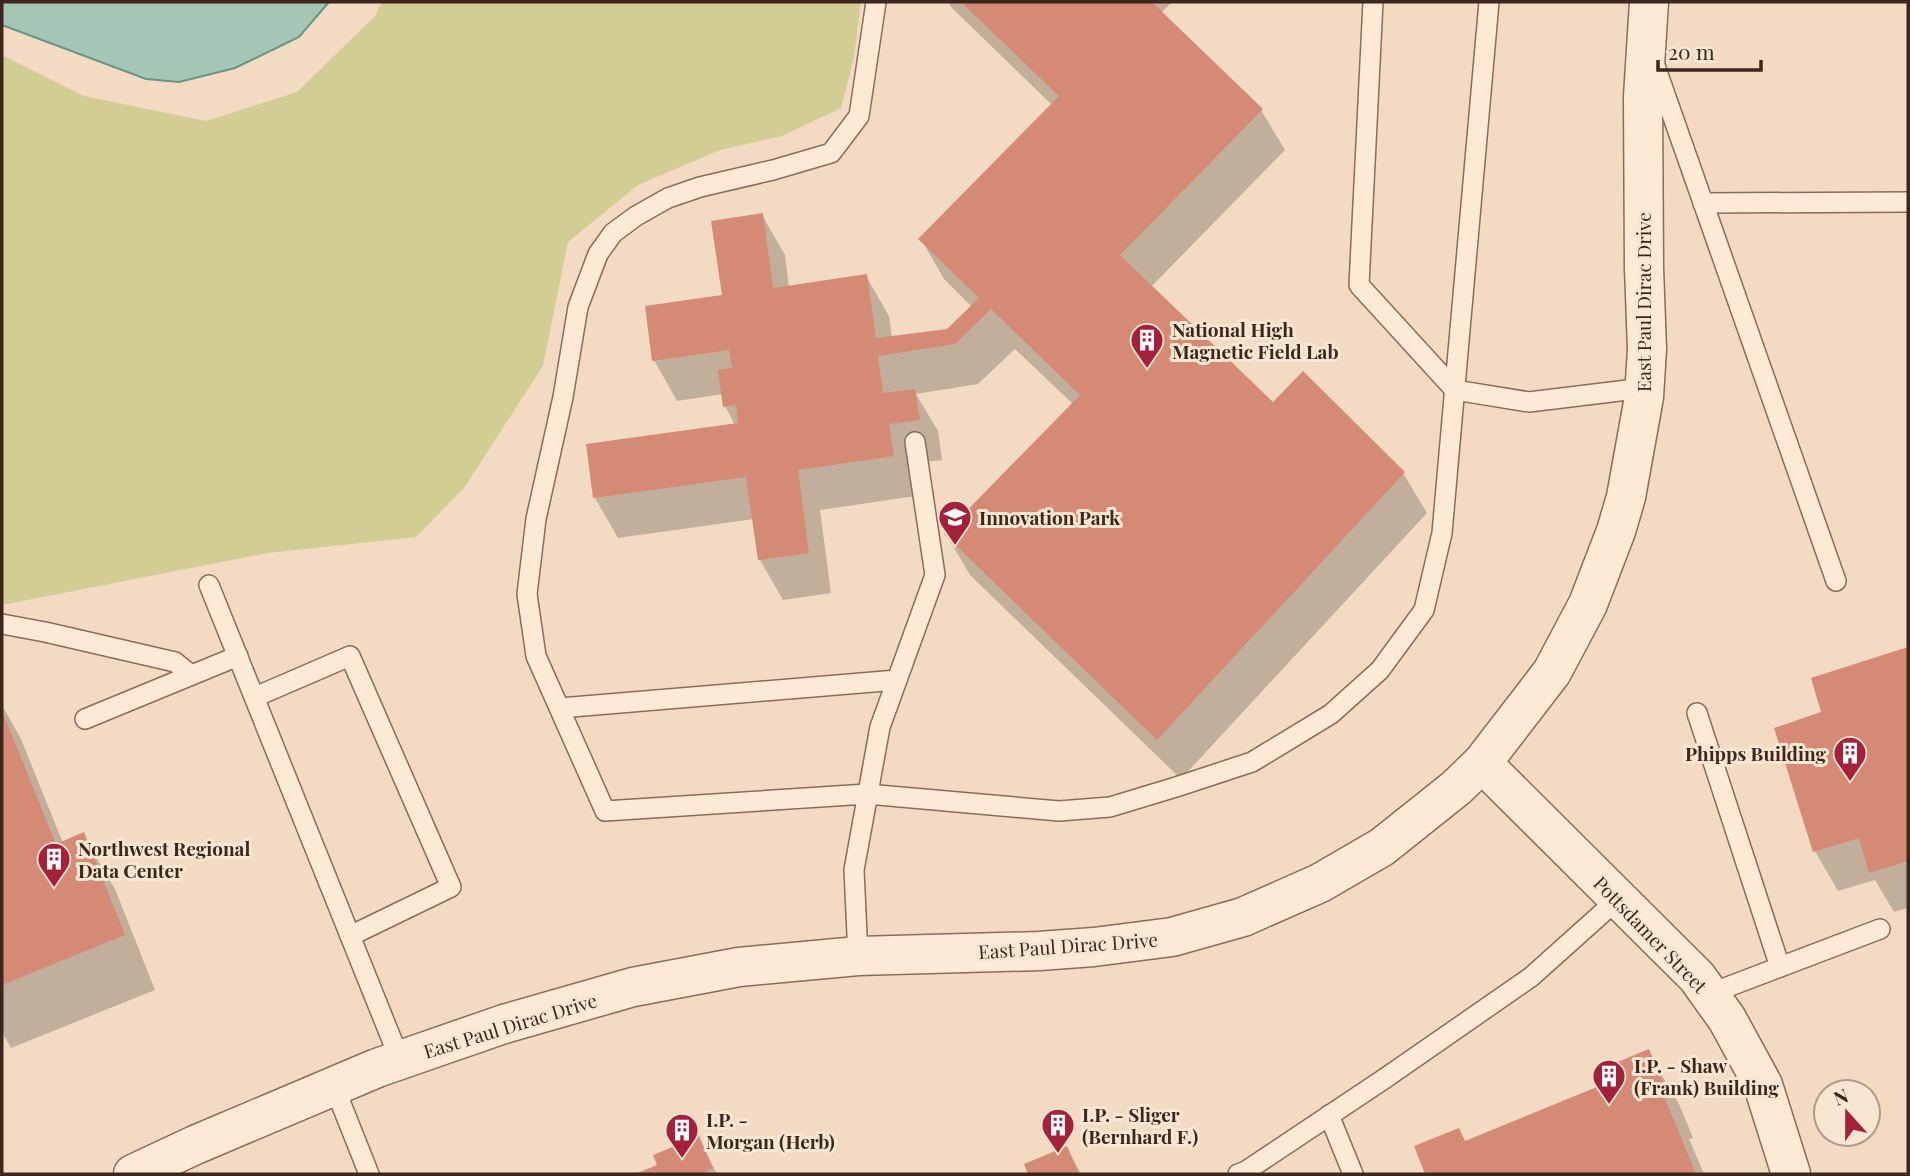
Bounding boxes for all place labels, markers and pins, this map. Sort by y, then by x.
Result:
place label: National High Magnetic Field Lab [1172,316,1339,364]
building icon: National High Magnetic Field Lab [1128,321,1166,370]
school or university icon: Innovation Park [936,498,974,547]
place label: Innovation Park [979,504,1121,530]
building icon: Phipps Building [1831,734,1869,783]
place label: Phipps Building [1685,740,1826,766]
place label: Northwest Regional Data Center [78,835,250,883]
building icon: Northwest Regional Data Center [35,840,73,889]
place label: I.P. - Shaw (Frank) Building [1634,1052,1779,1100]
building icon: I.P. - Shaw (Frank) Building [1590,1057,1628,1106]
place label: I.P. - Sliger (Bernhard F.) [1082,1101,1198,1149]
place label: I.P. - Morgan (Herb) [706,1106,835,1154]
building icon: I.P. - Sliger (Bernhard F.) [1039,1106,1077,1155]
building icon: I.P. - Morgan (Herb) [663,1111,701,1160]

